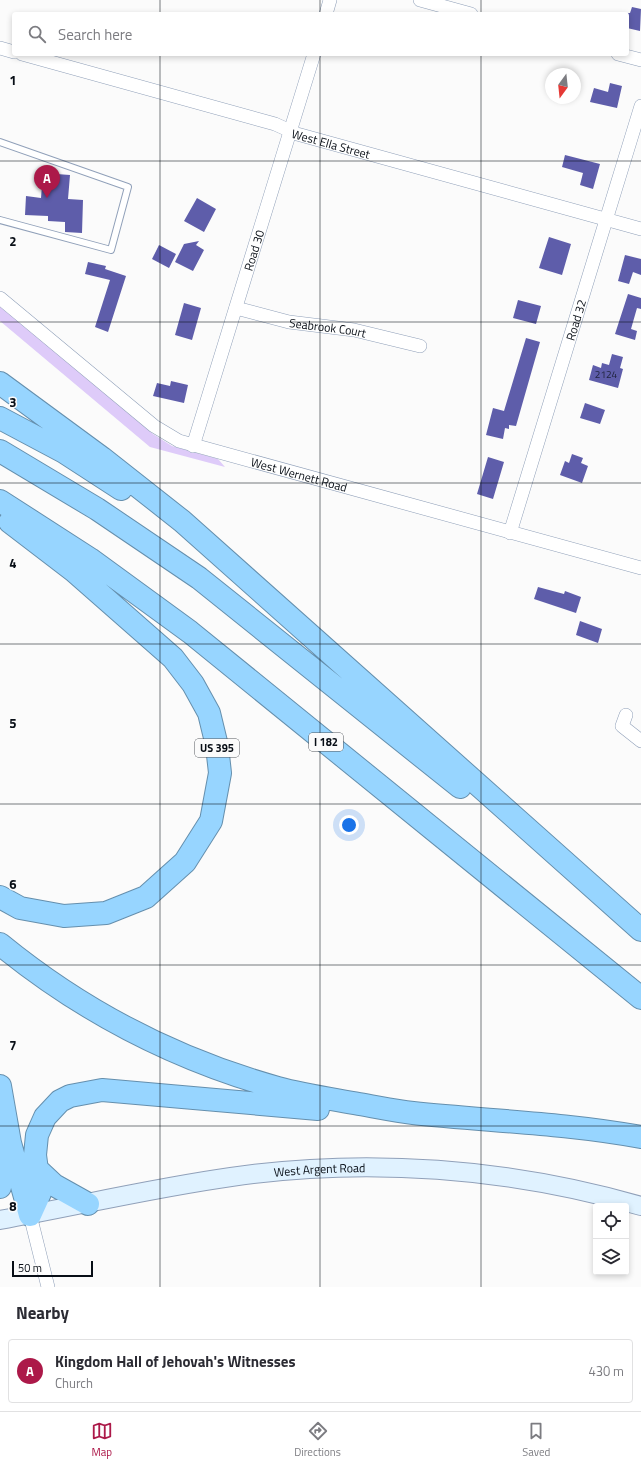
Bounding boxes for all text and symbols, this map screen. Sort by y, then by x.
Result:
search box [12,12,629,56]
icon: search [26,23,48,45]
text: Search here [58,23,132,46]
north arrow [545,68,581,104]
text: 1 [9,70,17,90]
street label: West Ella Street [290,123,373,164]
pin: A [34,165,60,198]
street label: Road 30 [238,227,269,273]
text: 2 [9,231,17,251]
street label: Road 32 [560,297,591,343]
street label: Seabrook Court [288,313,369,342]
house number: 2124 [595,367,618,382]
text: 3 [9,392,17,412]
street label: West Wernett Road [249,452,349,496]
text: 4 [9,553,17,573]
text: 5 [9,713,17,733]
road number: I 182 [309,733,343,751]
road number: US 395 [195,739,239,757]
your location [339,815,359,835]
text: 6 [9,874,17,894]
text: 7 [9,1035,17,1055]
street label: West Argent Road [273,1158,365,1181]
text: 8 [9,1196,17,1216]
map controls [593,1203,629,1275]
button: locate [593,1203,629,1239]
button: layers [593,1239,629,1275]
scale bar [12,1259,93,1278]
text: 50 m [18,1260,42,1276]
text: Nearby [16,1300,69,1326]
text: Kingdom Hall of Jehovah's Witnesses [55,1350,296,1373]
text: A [26,1361,34,1381]
text: 430 m [588,1361,624,1381]
text: Church [55,1373,93,1393]
tab: Map [91,1420,113,1460]
tab: Directions [294,1420,341,1460]
tab: Saved [522,1420,550,1460]

